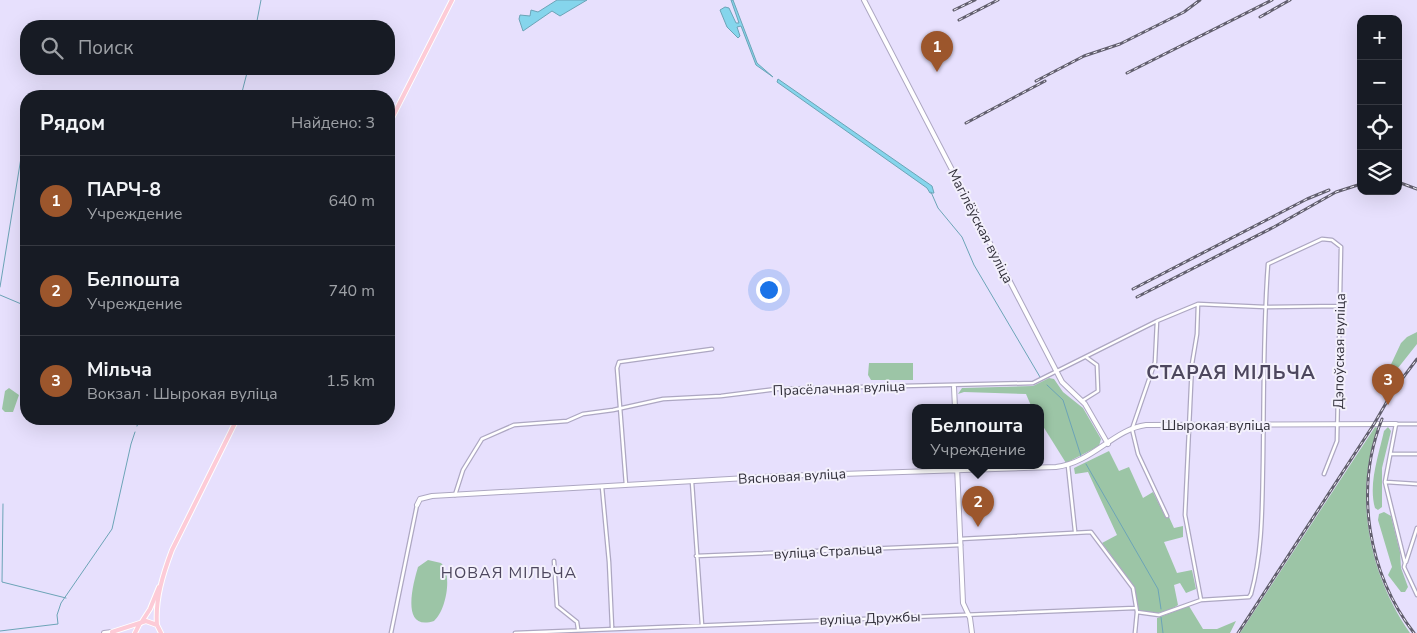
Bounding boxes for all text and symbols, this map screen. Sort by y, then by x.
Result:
map controls [1357,15,1402,195]
button: + [1357,15,1402,60]
search box [20,20,395,75]
pin: 1 [921,31,953,72]
icon: search [38,34,66,62]
text: Поиск [78,35,133,61]
button: − [1357,60,1402,105]
button: locate [1357,105,1402,150]
text: Рядом [40,109,105,137]
text: Найдено: 3 [291,112,375,134]
button: layers [1357,150,1402,195]
street label: Магілёўская вуліца [943,166,1018,287]
text: ПАРЧ-8 [87,177,161,203]
text: 1 [51,190,61,212]
text: 640 m [328,190,375,212]
text: Учреждение [87,203,182,225]
text: Белпошта [87,267,180,293]
your location [756,277,782,303]
text: 2 [51,280,61,302]
text: 740 m [328,280,375,302]
text: Учреждение [87,293,182,315]
street label: Дэпоўская вуліца [1329,293,1350,409]
text: Мільча [87,357,152,383]
district label: СТАРАЯ МІЛЬЧА [1146,360,1316,386]
pin: 3 [1372,364,1404,405]
text: 3 [51,370,61,392]
text: 1.5 km [326,370,375,392]
street label: Прасёлачная вуліца [772,377,906,400]
text: Вокзал · Шырокая вуліца [87,383,278,405]
popup [912,404,1044,469]
text: Белпошта [930,413,1023,439]
street label: Шырокая вуліца [1161,416,1271,435]
text: Учреждение [930,439,1026,461]
street label: Вясновая вуліца [738,464,846,489]
pin: 2 [962,486,994,527]
street label: вуліца Стральца [773,539,883,564]
district label: НОВАЯ МІЛЬЧА [441,562,577,584]
street label: вуліца Дружбы [819,607,921,630]

